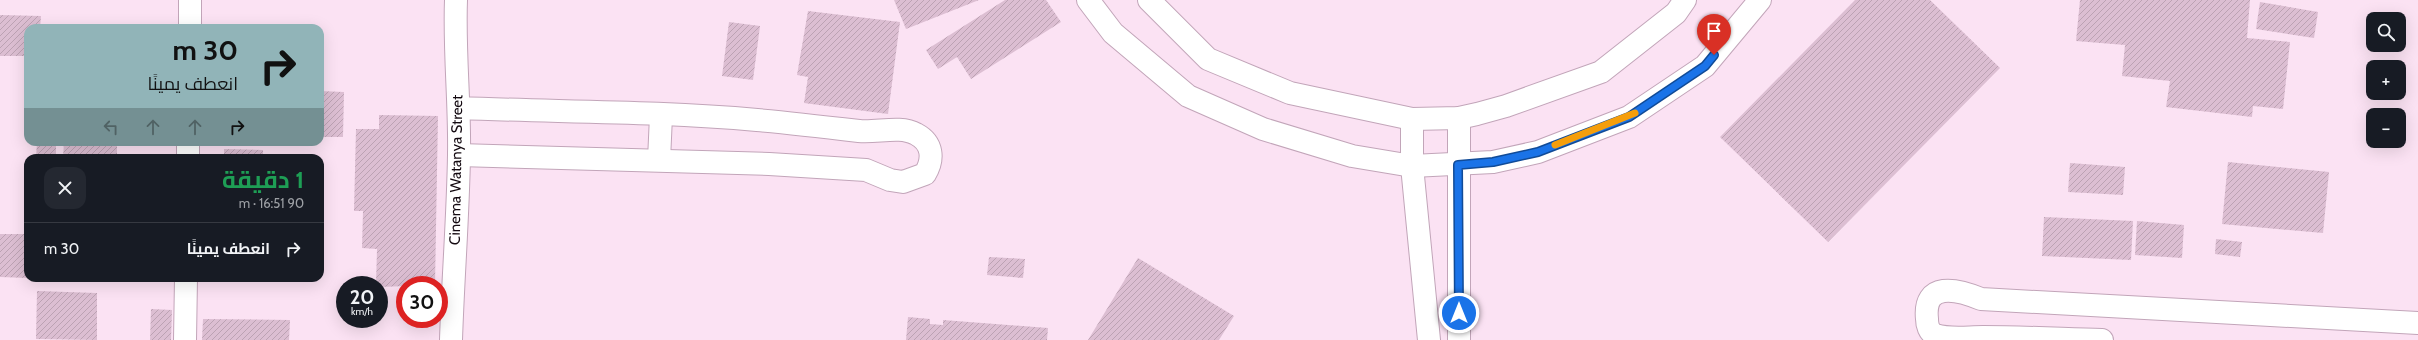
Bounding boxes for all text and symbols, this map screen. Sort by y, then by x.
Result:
map controls [2366,12,2406,148]
button: search [2366,12,2406,52]
pin [1697,14,1731,55]
icon: arrive [1703,20,1725,42]
text: 30 m [172,33,238,67]
icon: right [252,40,304,92]
button: + [2366,60,2406,100]
text: انعطف يمينًا [148,73,238,95]
street label: Cinema Watanya Street [446,95,466,245]
button: − [2366,108,2406,148]
icon: left [100,116,122,138]
icon: ahead [142,116,164,138]
icon: ahead [184,116,206,138]
icon: right [226,116,248,138]
text: 1 دقيقة [222,165,304,194]
button: close [44,167,86,209]
text: 90 m · 16:51 [239,195,304,211]
icon: right [282,238,304,260]
text: 30 m [44,240,79,258]
text: انعطف يمينًا [187,240,270,258]
speed limit sign: 30 [396,276,448,328]
text: 20 [350,285,374,309]
position arrow [1438,292,1480,334]
text: km/h [351,305,373,318]

